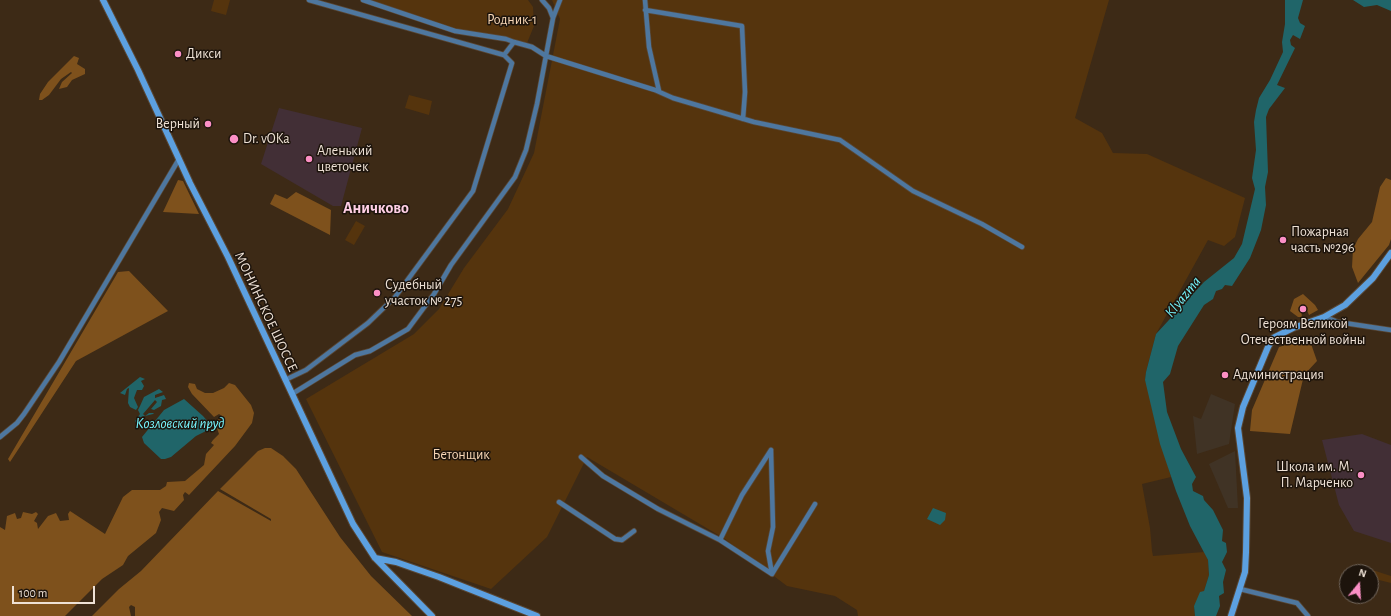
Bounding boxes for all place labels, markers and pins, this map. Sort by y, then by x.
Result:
place label: Дикси [186,46,221,62]
marker: Дикси [173,49,183,59]
place label: Верный [156,116,200,132]
marker: Верный [203,119,213,129]
place label: Dr. vOKa [243,131,290,147]
marker: Dr. vOKa [228,133,240,145]
place label: Аленький цветочек [317,143,372,176]
marker: Аленький цветочек [304,154,314,164]
place label: Пожарная часть №296 [1291,224,1355,256]
marker: Пожарная часть №296 [1278,235,1288,245]
place label: Судебный участок № 275 [385,277,462,310]
marker: Судебный участок № 275 [372,288,382,298]
marker: Героям Великой Отечественной войны [1298,304,1308,314]
place label: Героям Великой Отечественной войны [1241,316,1365,348]
place label: Администрация [1233,367,1324,383]
marker: Администрация [1220,370,1230,380]
place label: Школа им. М. П. Марченко [1276,459,1353,492]
marker: Школа им. М. П. Марченко [1356,470,1366,480]

